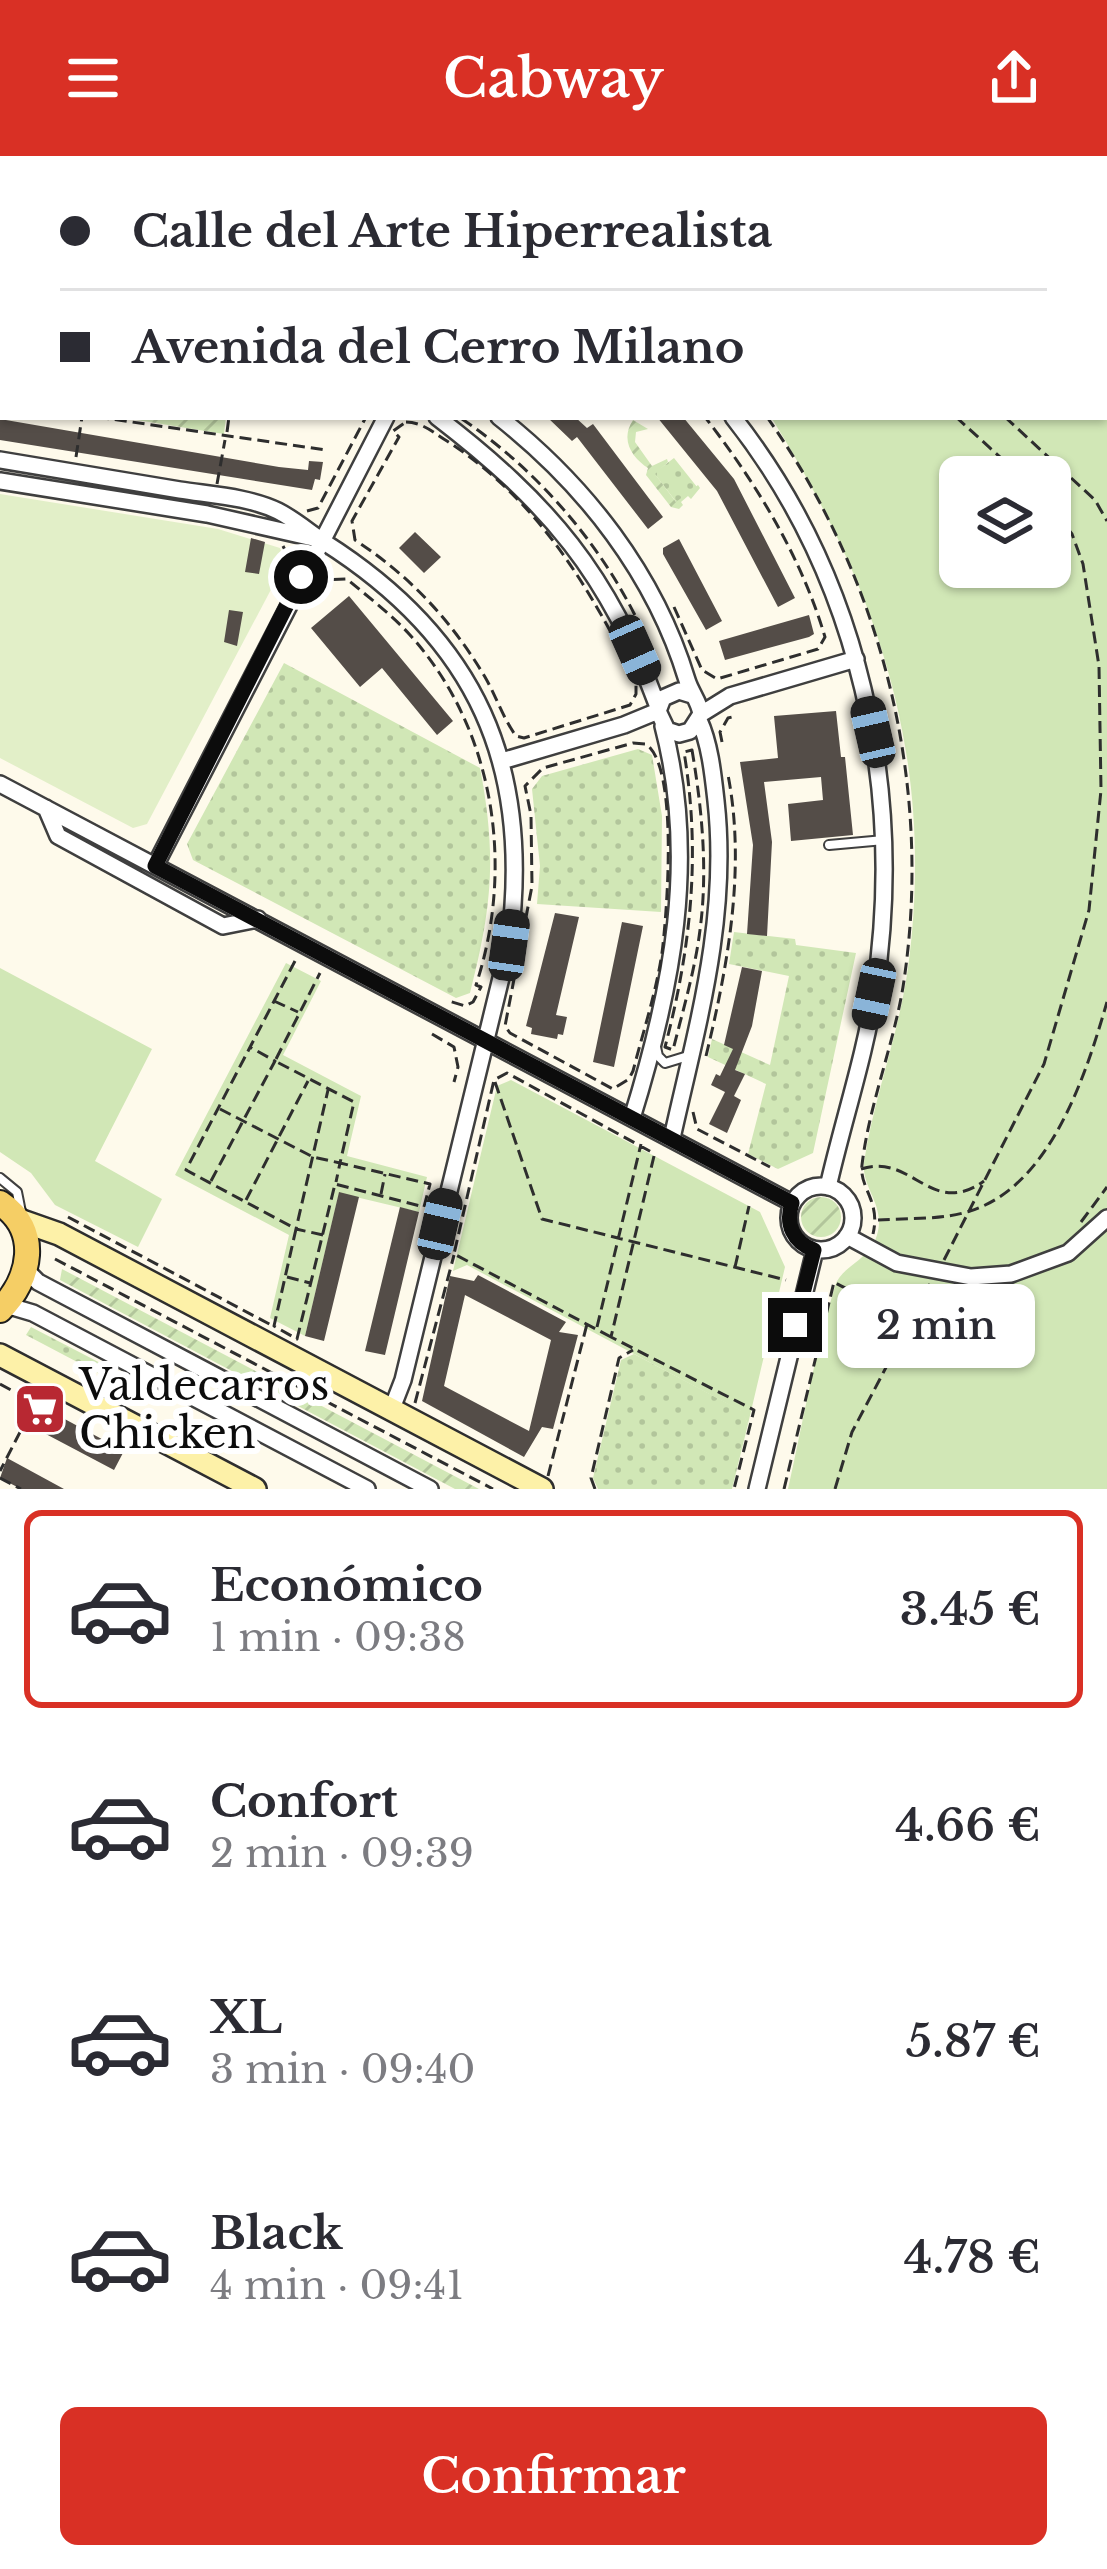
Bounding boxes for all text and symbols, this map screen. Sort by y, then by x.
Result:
icon: menu [60,45,126,111]
text: Cabway [443,45,664,112]
icon: share [981,45,1047,111]
text: Calle del Arte Hiperrealista [132,203,773,259]
text: Avenida del Cerro Milano [132,319,744,375]
map controls [939,456,1071,588]
button: layers [939,456,1071,588]
route start [274,550,328,604]
car [604,610,666,690]
car [847,693,899,771]
car [486,907,532,983]
car [849,955,899,1033]
car [414,1185,466,1263]
callout: 2 min [837,1283,1035,1367]
route end [768,1298,822,1352]
text: 2 min [876,1301,996,1350]
place label: Valdecarros Chicken [78,1359,329,1459]
supermarket icon: Valdecarros Chicken [12,1381,68,1437]
icon: car [66,1555,174,1663]
text: Económico [210,1557,483,1613]
text: 3.45 € [900,1581,1041,1637]
text: 1 min · 09:38 [210,1613,466,1662]
icon: car [66,1771,174,1879]
text: Confort [210,1773,398,1829]
text: 4.66 € [895,1797,1041,1853]
text: 2 min · 09:39 [210,1829,474,1878]
icon: car [66,1987,174,2095]
text: XL [210,1989,282,2045]
text: 5.87 € [906,2013,1041,2069]
text: 3 min · 09:40 [210,2045,475,2094]
icon: car [66,2203,174,2311]
text: Black [210,2205,343,2261]
text: 4.78 € [904,2229,1041,2285]
text: 4 min · 09:41 [210,2261,464,2310]
button: Confirmar [60,2407,1047,2545]

